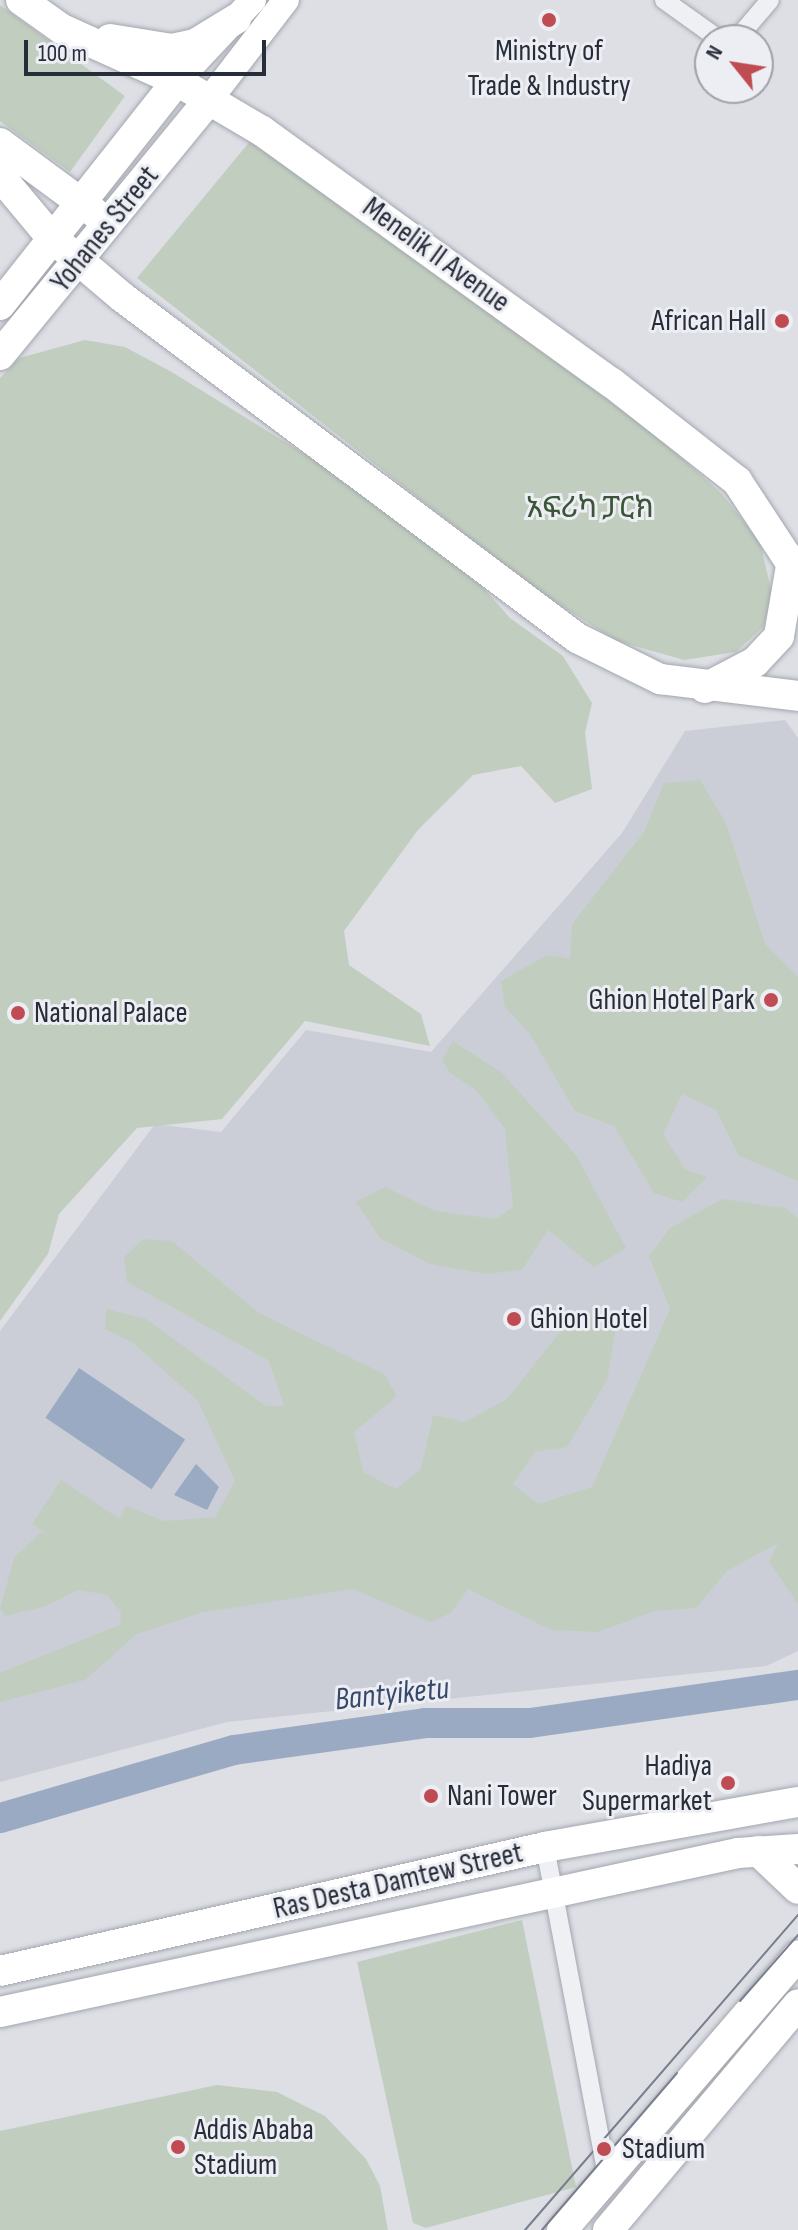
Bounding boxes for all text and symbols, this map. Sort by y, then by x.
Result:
marker: Ministry of Trade & Industry [540,11,558,29]
scale bar [28,24,270,74]
north arrow [694,24,774,104]
place label: Ministry of Trade & Industry [467,33,631,104]
text: 100 m [38,39,87,68]
text: N [700,41,729,65]
street label: Yohanes Street [43,159,167,299]
street label: Menelik II Avenue [355,190,517,320]
place label: African Hall [651,303,766,339]
marker: African Hall [773,312,791,330]
park label: አፍሪካ ፓርክ [526,490,654,526]
place label: Ghion Hotel Park [589,982,755,1018]
marker: Ghion Hotel Park [762,991,780,1009]
place label: National Palace [34,995,188,1031]
marker: National Palace [9,1004,27,1022]
place label: Ghion Hotel [530,1301,648,1337]
marker: Ghion Hotel [505,1310,523,1328]
water label: Bantyiketu [333,1670,451,1720]
place label: Hadiya Supermarket [582,1748,712,1818]
marker: Hadiya Supermarket [719,1774,737,1792]
place label: Nani Tower [447,1778,557,1814]
marker: Nani Tower [422,1787,440,1805]
street label: Ras Desta Damtew Street [270,1835,526,1927]
place label: Addis Ababa Stadium [194,2112,314,2182]
place label: Stadium [622,2131,705,2167]
marker: Addis Ababa Stadium [169,2138,187,2156]
marker: Stadium [593,2138,615,2160]

